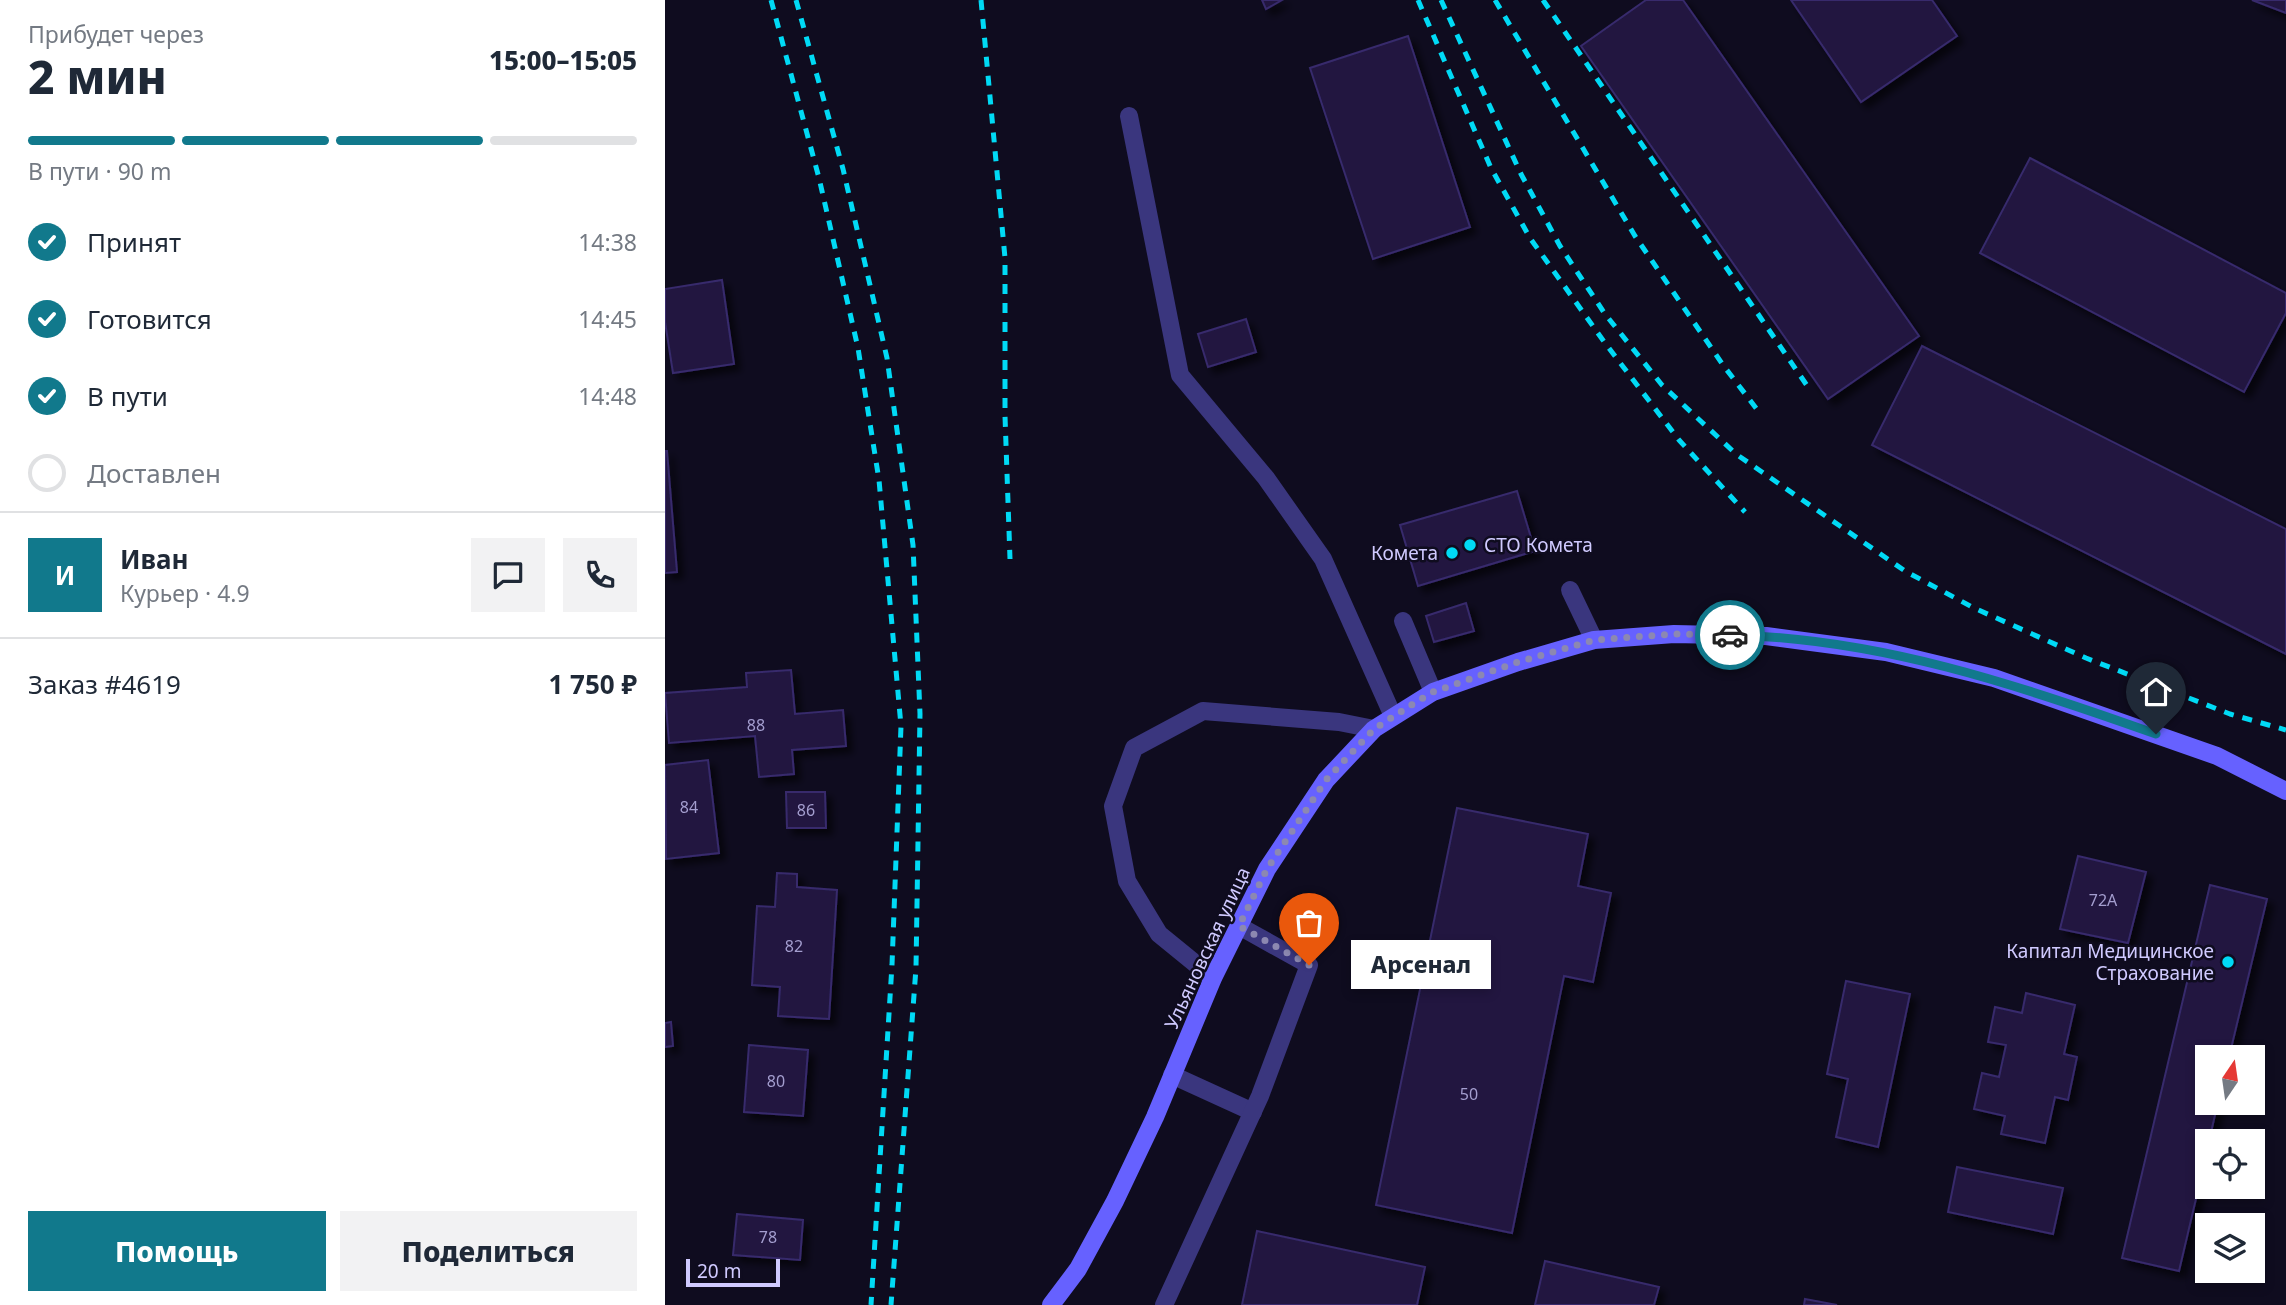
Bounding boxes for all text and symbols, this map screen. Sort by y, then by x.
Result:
text: Прибудет через [28,18,204,50]
text: 15:00–15:05 [489,42,637,78]
text: 2 мин [28,45,167,107]
text: В пути · 90 m [28,155,171,187]
icon: check [28,223,66,261]
text: Принят [87,224,181,260]
text: 14:38 [578,226,637,258]
icon: check [28,300,66,338]
text: Готовится [87,301,212,337]
text: 14:45 [578,303,637,335]
icon: check [28,377,66,415]
text: В пути [87,378,168,414]
text: 14:48 [578,380,637,412]
text: Доставлен [87,455,221,491]
place label: СТО Комета [1484,532,1593,558]
marker: СТО Комета [1462,537,1478,553]
button: chat [471,538,545,612]
button: phone [563,538,637,612]
place label: Комета [1371,540,1438,566]
text: Иван [120,541,189,577]
marker: Комета [1444,545,1460,561]
text: И [55,557,75,593]
text: Курьер · 4.9 [120,577,250,609]
courier [1695,600,1765,670]
icon: car [1711,616,1749,654]
pin [2126,662,2186,734]
text: Заказ #4619 [28,666,181,702]
text: 1 750 ₽ [548,666,637,702]
icon: home [2137,673,2175,711]
house number: 88 [747,714,765,736]
house number: 84 [680,796,698,818]
house number: 86 [797,799,815,821]
street label: Ульяновская улица [1158,863,1256,1033]
house number: 72А [2089,889,2118,911]
pin [1279,893,1339,965]
icon: bag [1290,904,1328,942]
house number: 82 [785,935,803,957]
place label: Капитал Медицинское Страхование [2006,938,2214,986]
callout: Арсенал [1351,940,1491,990]
text: Арсенал [1371,948,1471,980]
marker: Капитал Медицинское Страхование [2220,954,2236,970]
north arrow [2195,1045,2265,1115]
map controls [2195,1045,2265,1283]
house number: 80 [767,1070,785,1092]
house number: 50 [1460,1083,1478,1105]
button: locate [2195,1129,2265,1199]
button: Помощь [28,1211,326,1291]
button: Поделиться [340,1211,637,1291]
button: layers [2195,1213,2265,1283]
house number: 78 [759,1226,777,1248]
scale bar [686,1256,781,1288]
text: 20 m [697,1258,741,1284]

